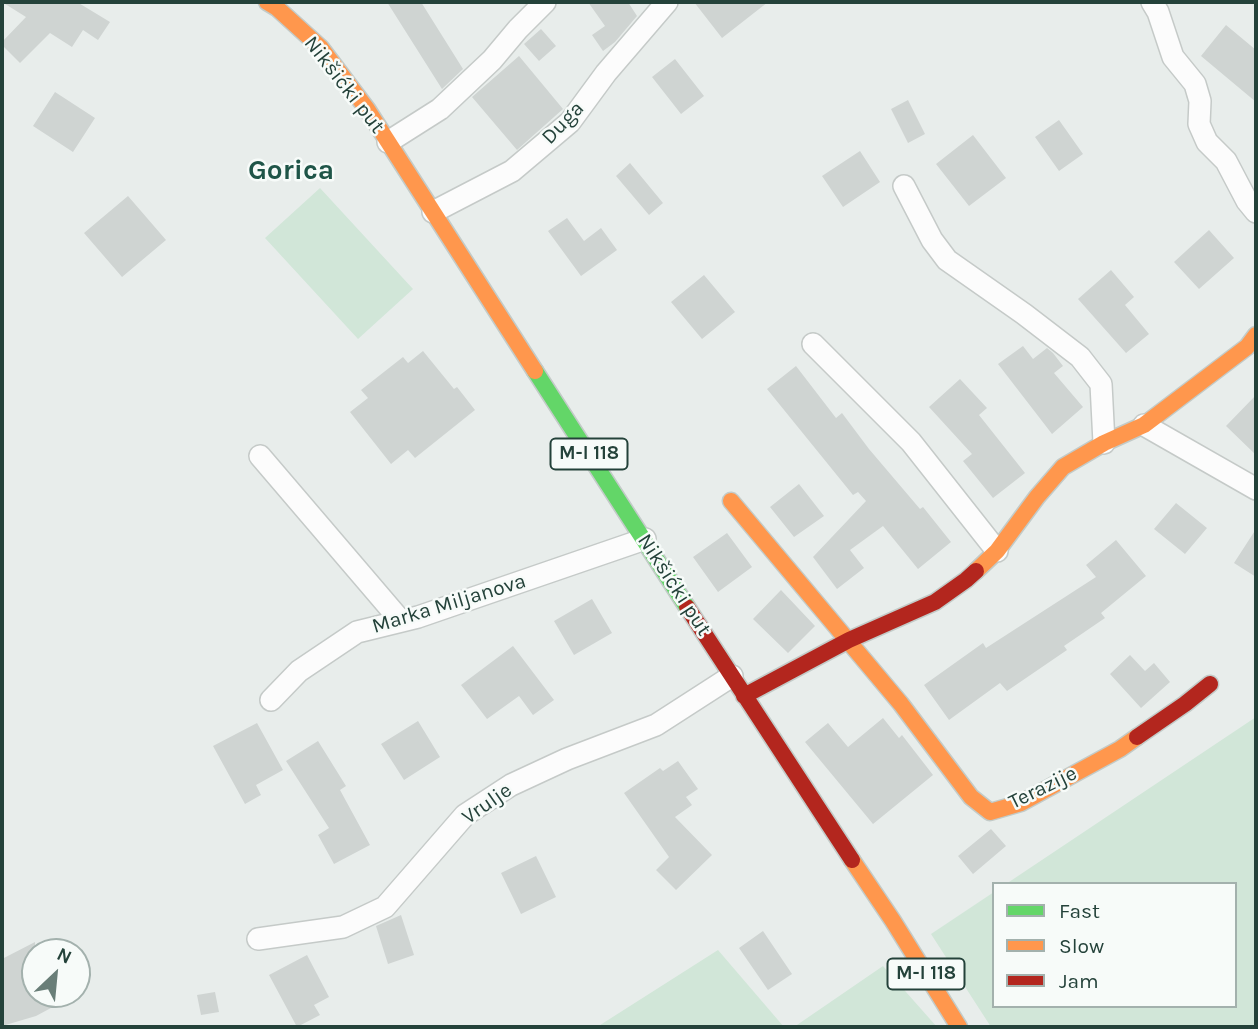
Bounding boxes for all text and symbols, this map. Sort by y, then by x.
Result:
street label: Nikšićki put [298,31,390,139]
street label: Duga [537,96,589,150]
district label: Gorica [248,154,334,188]
road number: M-I 118 [550,438,628,470]
street label: Nikšićki put [632,529,716,641]
street label: Marka Miljanova [369,569,529,639]
street label: Terazije [1005,761,1081,815]
street label: Vrulje [457,778,517,830]
legend [992,882,1237,1008]
text: Fast [1059,899,1100,923]
text: Slow [1059,934,1104,958]
north arrow [21,938,91,1008]
text: N [53,943,75,969]
road number: M-I 118 [888,958,964,990]
text: Jam [1059,969,1099,993]

